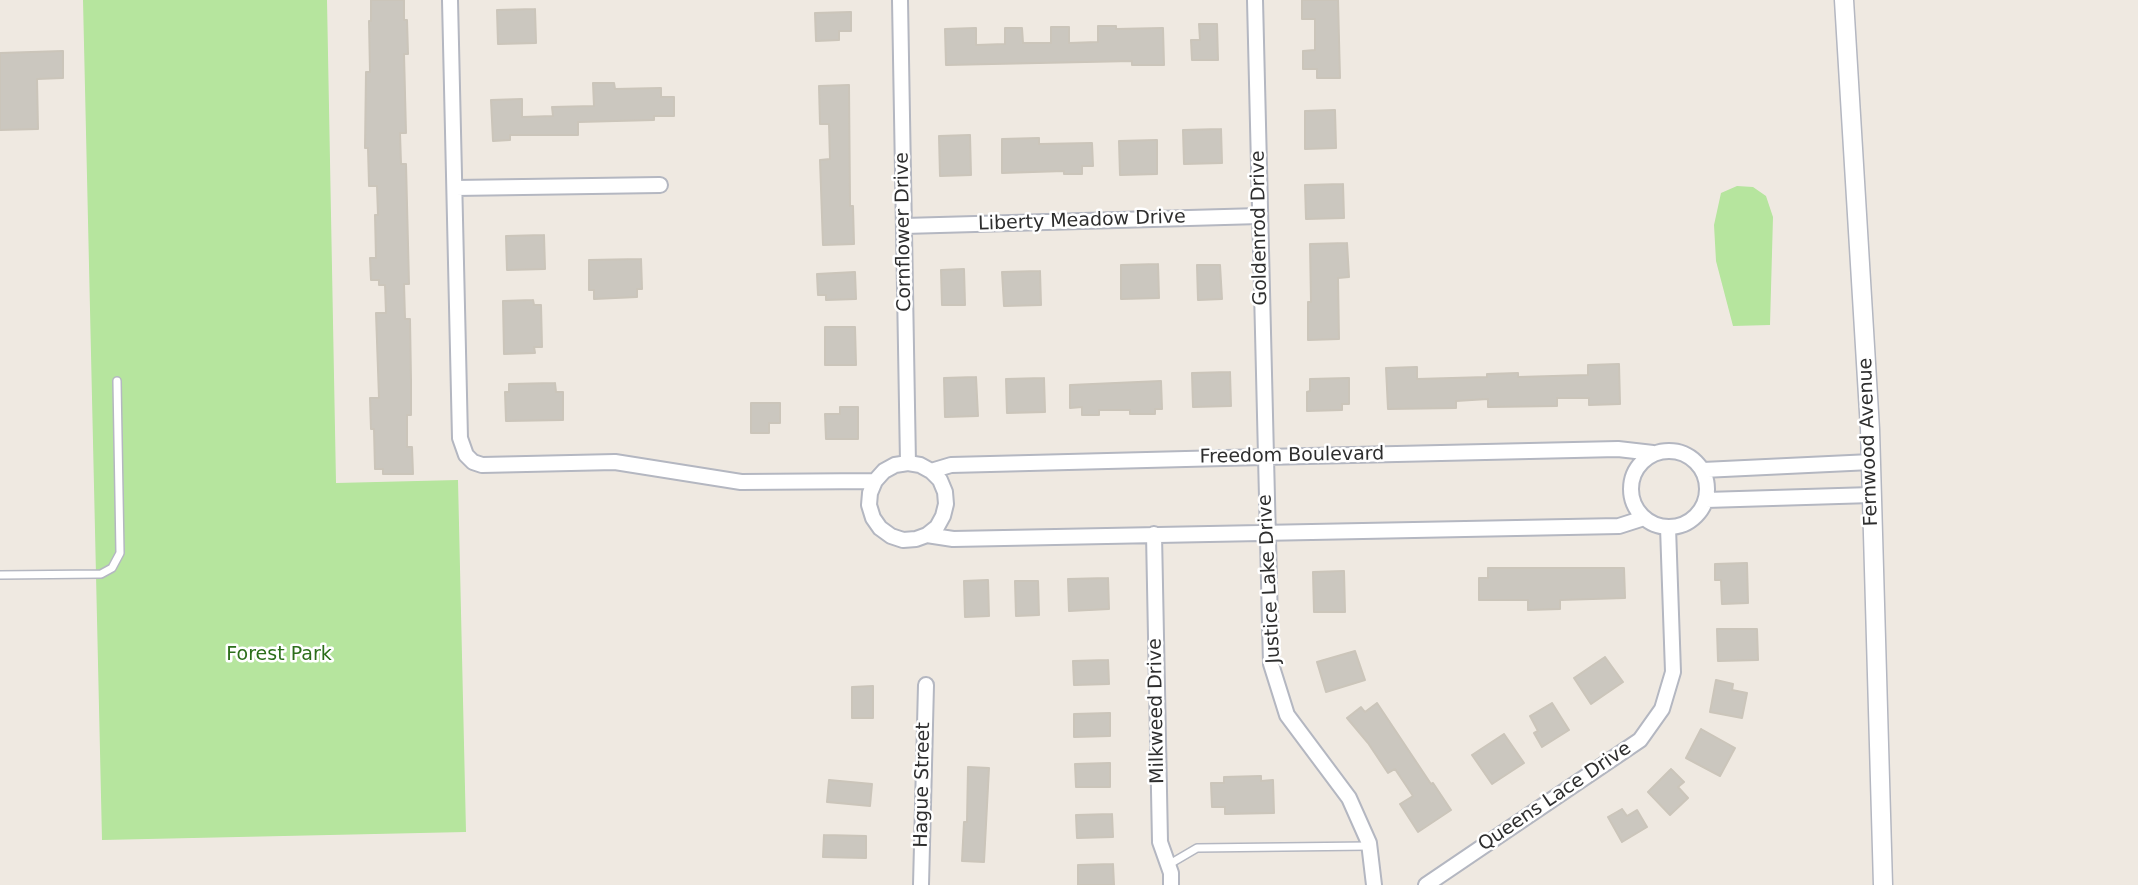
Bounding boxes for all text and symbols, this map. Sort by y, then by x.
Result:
street label: Goldenrod Drive [1247,150,1273,306]
street label: Cornflower Drive [891,152,917,312]
street label: Liberty Meadow Drive [978,206,1186,236]
street label: Fernwood Avenue [1855,357,1883,527]
street label: Freedom Boulevard [1199,443,1385,469]
street label: Justice Lake Drive [1254,494,1286,664]
street label: Milkweed Drive [1144,638,1170,784]
park label: Forest Park [226,644,332,666]
street label: Hague Street [911,722,935,848]
street label: Queens Lace Drive [1474,737,1636,857]

